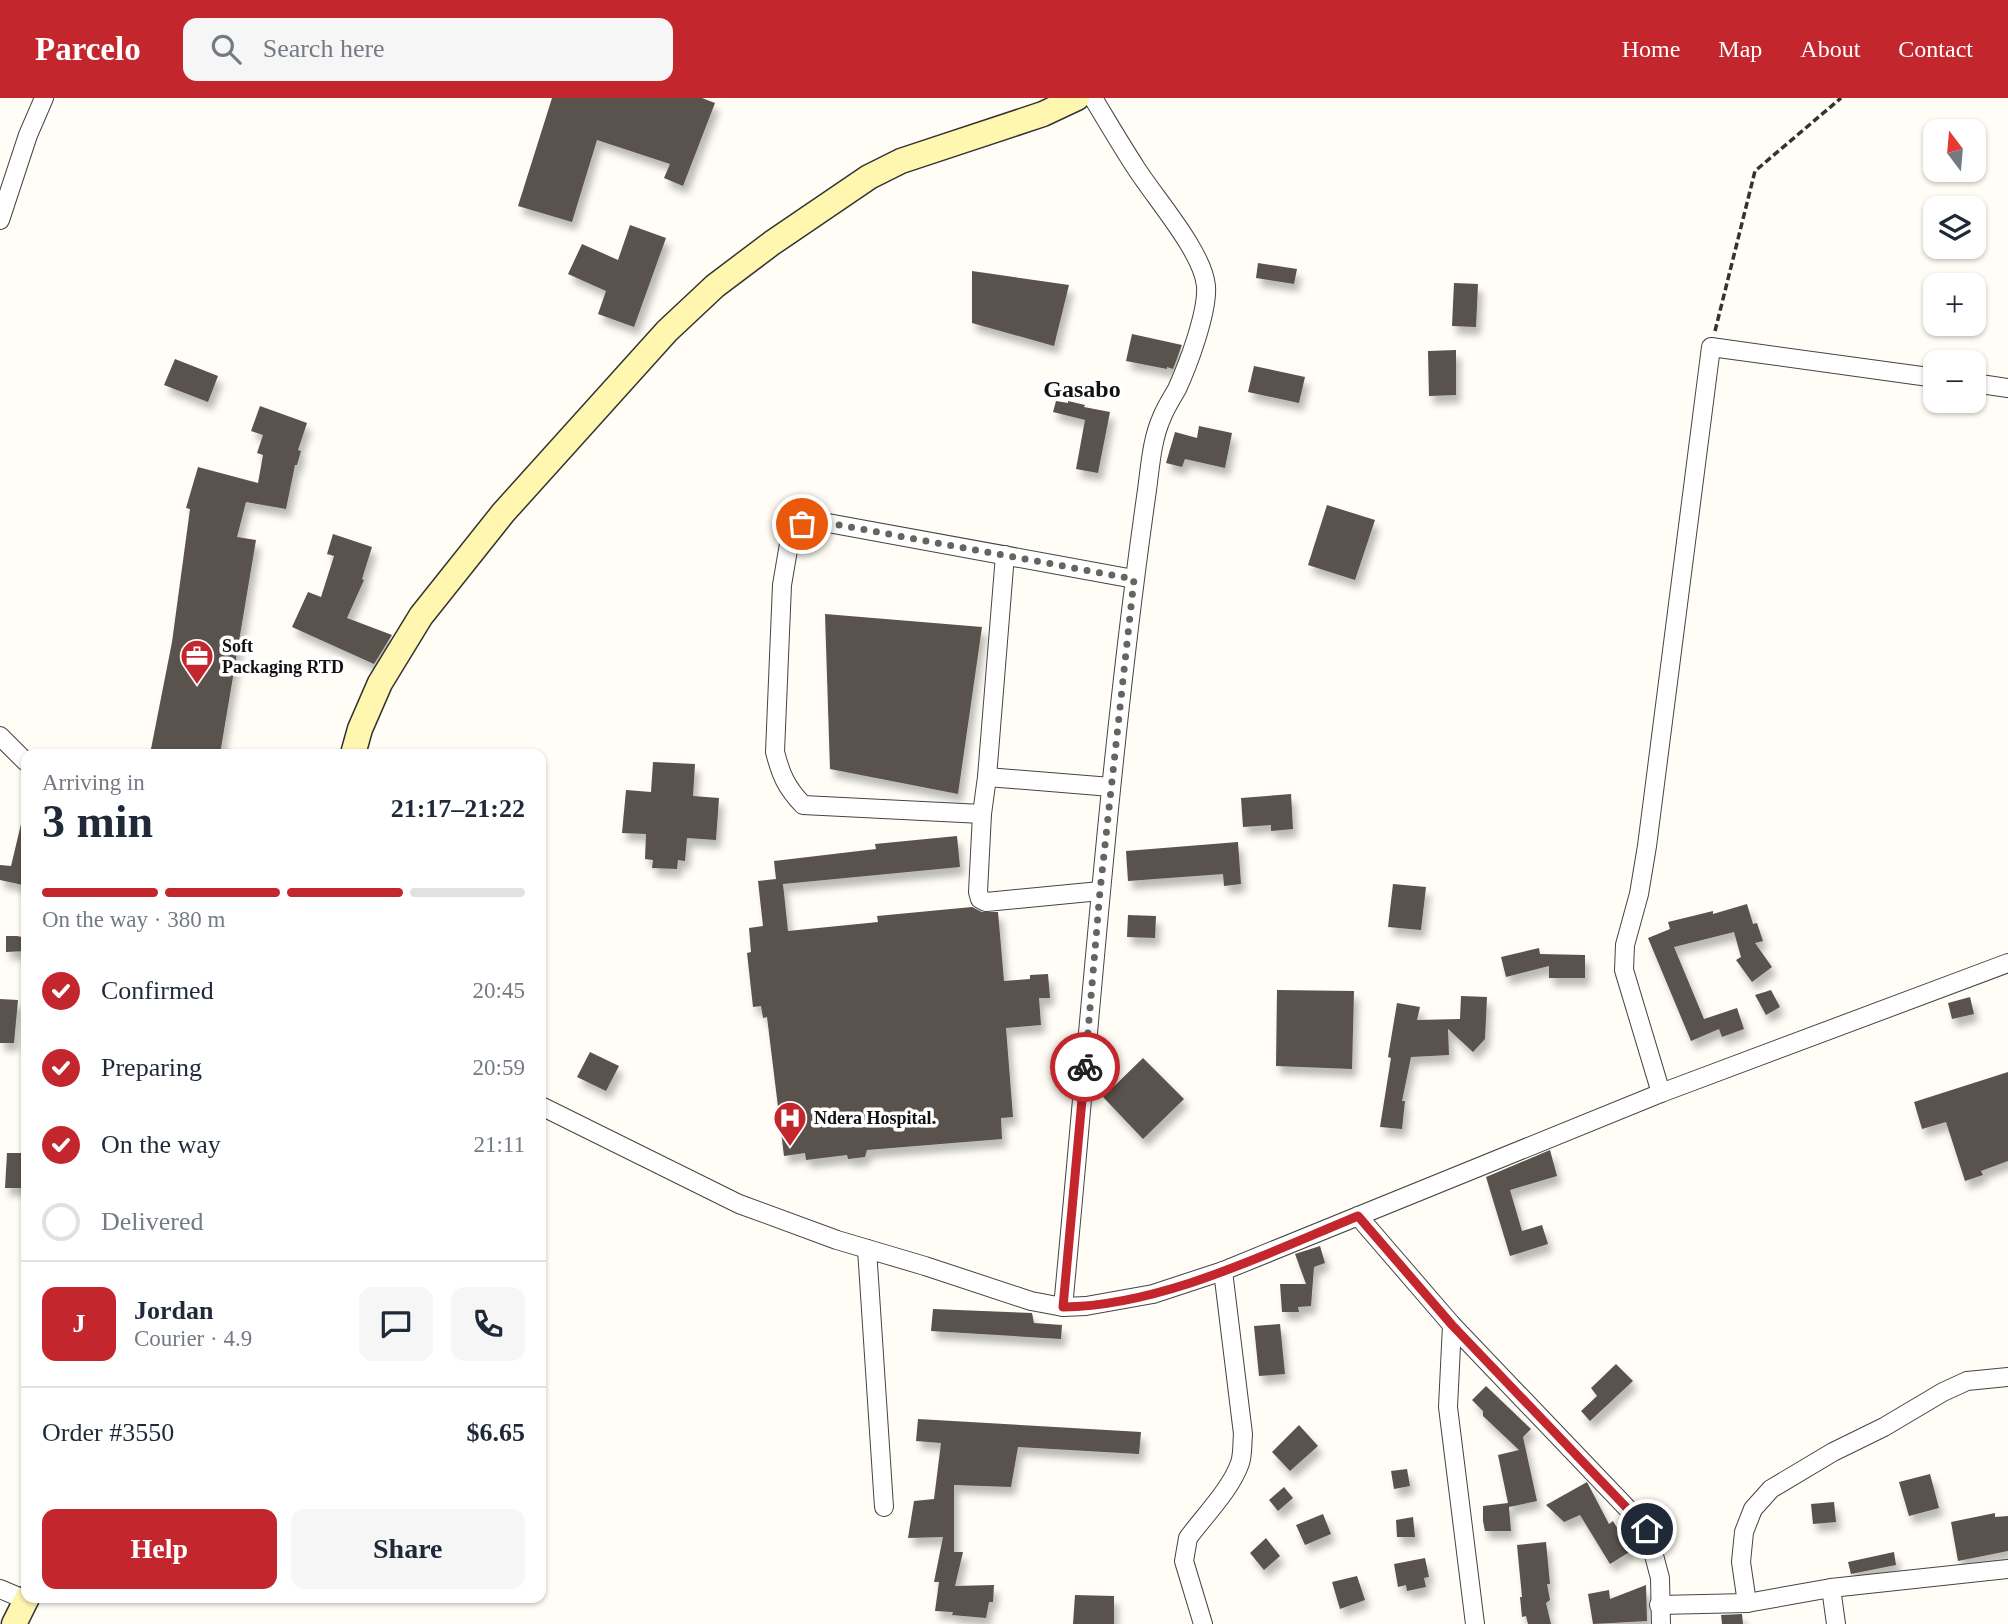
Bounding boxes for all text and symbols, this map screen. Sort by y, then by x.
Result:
search box [183,18,673,81]
icon: search [207,30,245,68]
text: Parcelo [35,31,141,67]
text: Search here [263,34,385,63]
text: Home [1622,36,1680,62]
text: Map [1718,36,1762,62]
text: About [1800,36,1860,62]
text: Contact [1898,36,1973,62]
north arrow [1923,119,1986,182]
map controls [1923,119,1986,413]
button: layers [1923,196,1986,259]
button: + [1923,273,1986,336]
button: − [1923,350,1986,413]
district label: Gasabo [1043,376,1121,402]
pin [772,494,832,554]
icon: bag [783,505,821,543]
place label: Soft Packaging RTD [222,636,344,677]
office icon: Soft Packaging RTD [178,637,216,686]
text: Arriving in [42,770,145,795]
text: 21:17–21:22 [391,794,525,823]
text: 3 min [42,796,153,847]
text: On the way · 380 m [42,907,225,932]
icon: check [42,972,80,1010]
text: Confirmed [101,976,214,1005]
text: 20:45 [473,978,525,1003]
courier [1050,1032,1120,1102]
icon: bike [1066,1048,1104,1086]
icon: check [42,1049,80,1087]
text: Preparing [101,1053,202,1082]
text: 20:59 [473,1055,525,1080]
hospital icon: Ndera Hospital. [771,1099,809,1148]
place label: Ndera Hospital. [814,1108,936,1128]
icon: check [42,1126,80,1164]
text: On the way [101,1130,221,1159]
text: 21:11 [473,1132,525,1157]
text: Delivered [101,1207,204,1236]
button: chat [359,1287,433,1361]
button: phone [451,1287,525,1361]
text: Jordan [134,1296,213,1325]
text: J [73,1309,86,1338]
text: Courier · 4.9 [134,1326,252,1351]
text: Order #3550 [42,1418,174,1447]
text: $6.65 [467,1418,525,1447]
pin [1617,1499,1677,1559]
button: Help [42,1509,277,1589]
button: Share [291,1509,525,1589]
icon: home [1628,1510,1666,1548]

